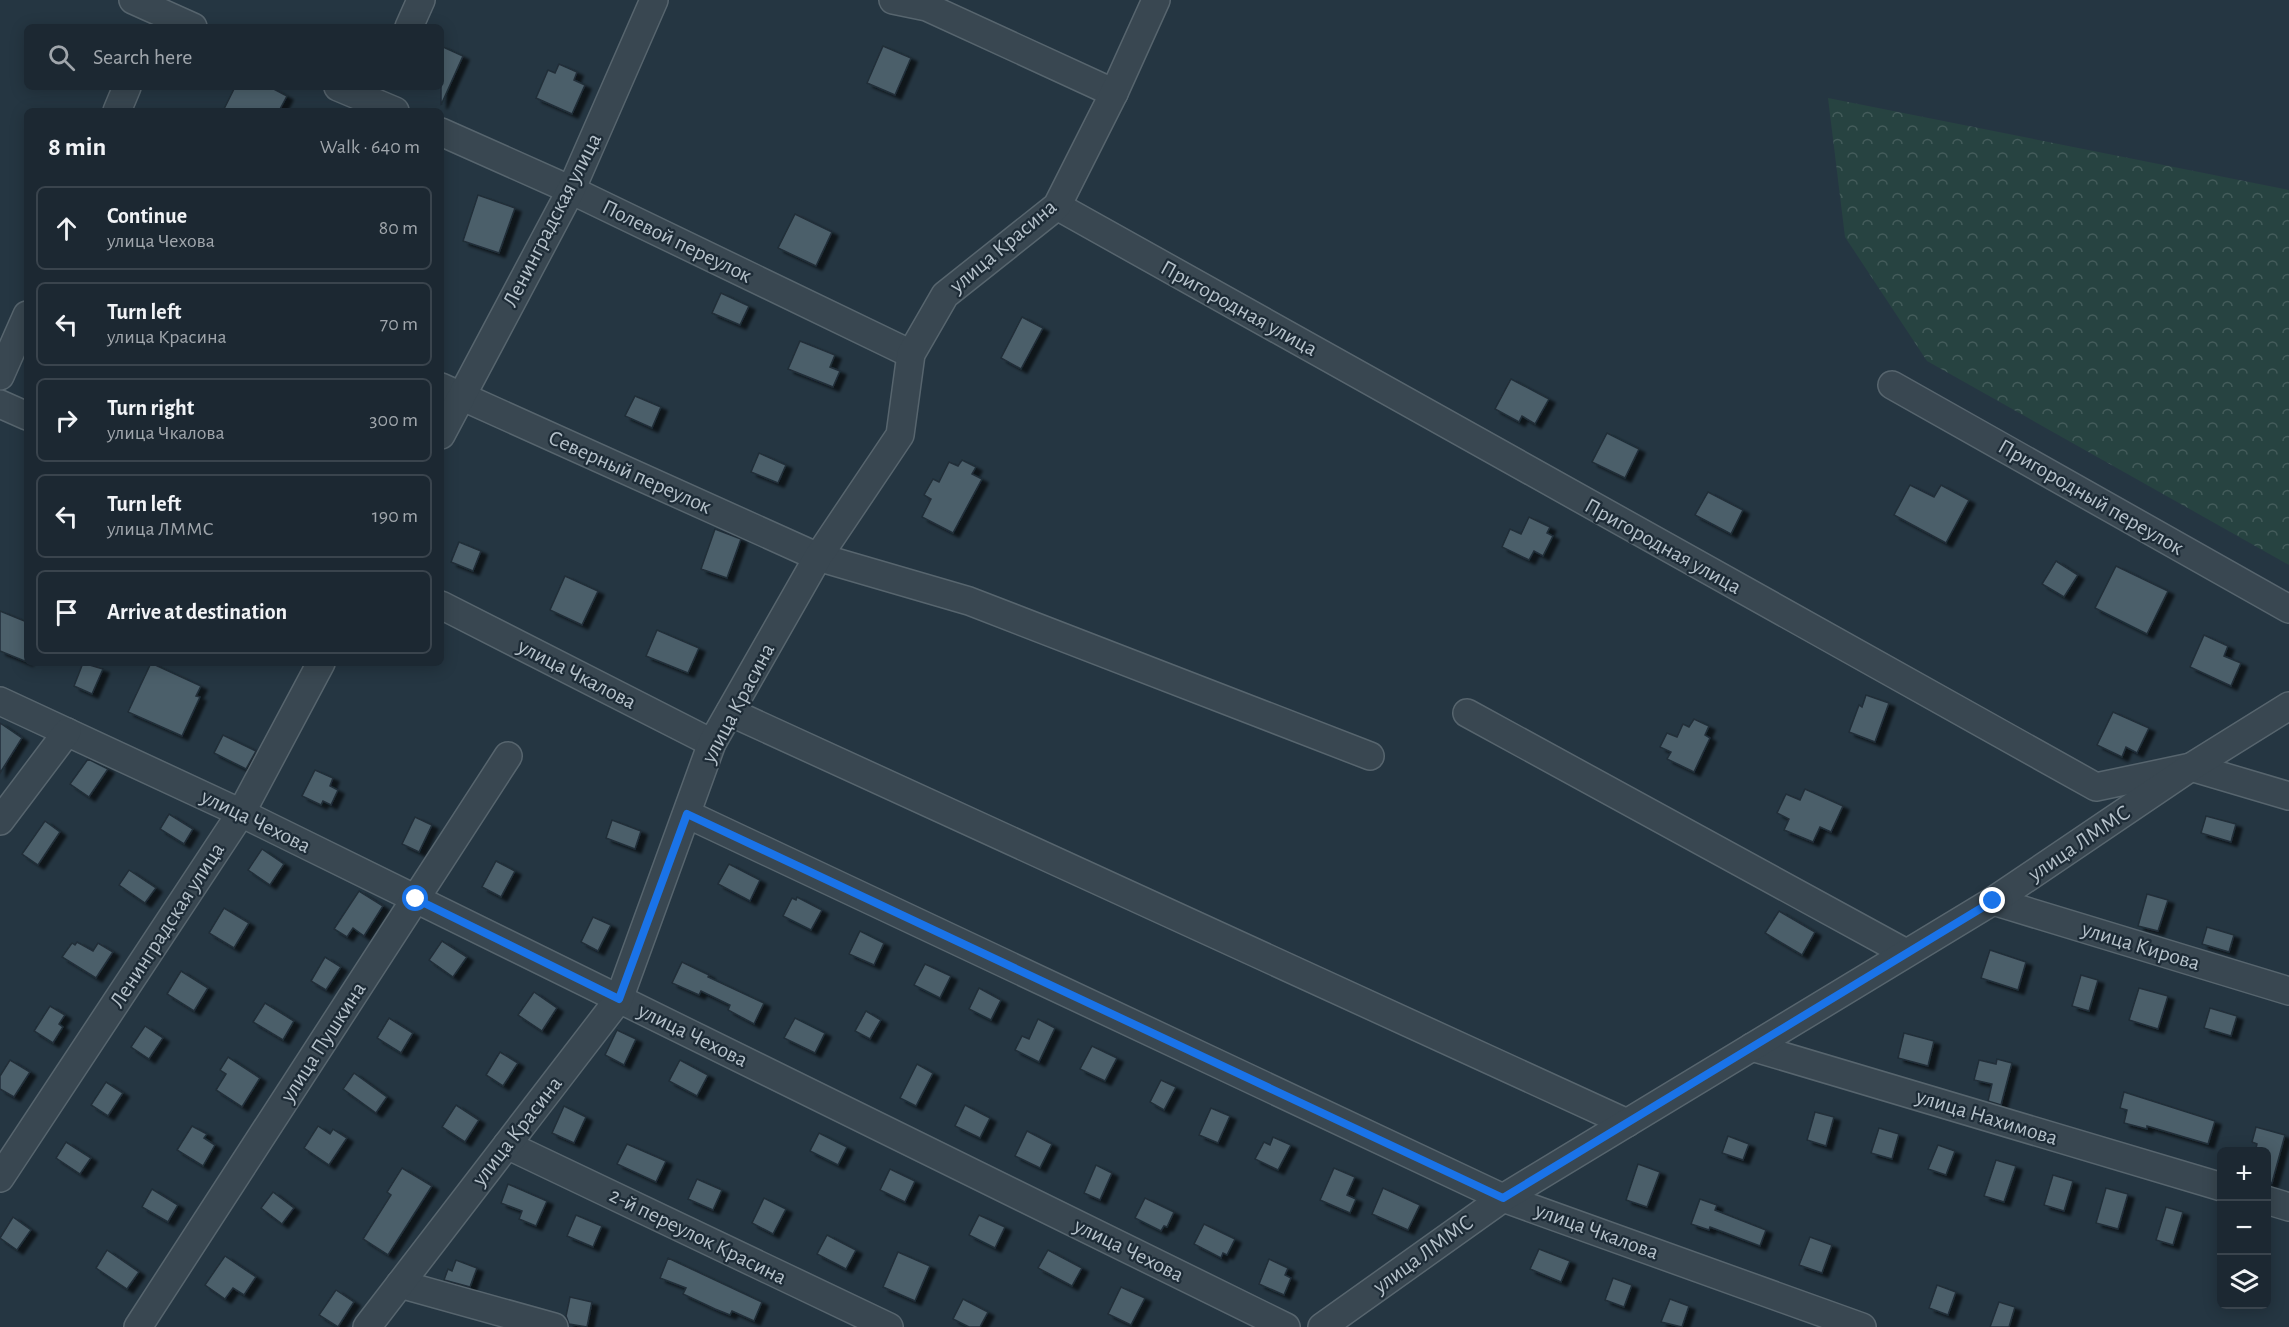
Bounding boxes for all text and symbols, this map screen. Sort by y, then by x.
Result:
search box [24,24,444,90]
icon: search [45,41,78,74]
text: Search here [93,46,192,68]
street label: Ленинградская улица [499,130,605,310]
text: 8 min [48,134,106,160]
text: Walk · 640 m [320,137,420,157]
street label: Полевой переулок [599,195,755,287]
street label: улица Красина [945,195,1061,297]
text: Continue [107,205,187,227]
icon: ahead [50,212,83,245]
text: 80 m [379,218,418,238]
text: улица Чехова [107,231,215,251]
street label: Пригородная улица [1157,256,1321,360]
text: Turn left [107,301,181,323]
icon: left [50,308,83,341]
text: 70 m [380,314,418,334]
text: улица Красина [107,327,227,347]
text: Turn right [107,397,194,419]
icon: right [50,404,83,437]
text: 300 m [369,410,418,430]
text: улица Чкалова [107,423,225,443]
street label: Северный переулок [545,426,715,518]
street label: Пригородный переулок [1995,435,2187,559]
text: Turn left [107,493,181,515]
street label: Пригородная улица [1581,494,1745,598]
icon: left [50,500,83,533]
text: 190 m [372,506,418,526]
text: улица ЛММС [107,519,214,539]
icon: arrive [50,596,83,629]
text: Arrive at destination [107,601,287,623]
street label: улица Чкалова [513,634,640,713]
street label: улица Красина [697,640,779,767]
street label: улица Чехова [197,785,314,857]
street label: улица ЛММС [2023,801,2134,886]
street label: Ленинградская улица [106,839,228,1011]
route start [402,885,428,911]
route end [1979,887,2005,913]
street label: улица Кирова [2078,917,2203,974]
street label: улица Пушкина [276,978,370,1107]
street label: улица Чехова [634,999,751,1071]
street label: улица Красина [467,1072,566,1190]
street label: улица Нахимова [1913,1085,2060,1149]
map controls [2217,1147,2271,1309]
button: + [2217,1147,2271,1201]
street label: 2-й переулок Красина [606,1184,790,1288]
street label: улица Чкалова [1531,1198,1662,1263]
button: − [2217,1201,2271,1255]
street label: улица ЛММС [1368,1211,1477,1298]
street label: улица Чехова [1070,1214,1187,1286]
button: layers [2217,1255,2271,1309]

